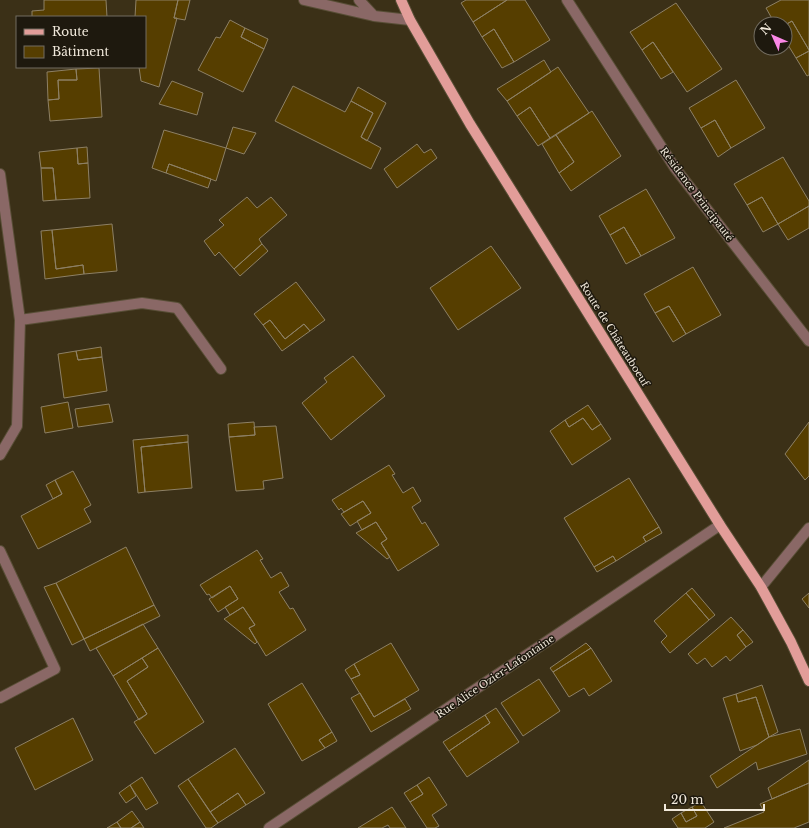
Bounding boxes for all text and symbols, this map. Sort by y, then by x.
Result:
legend [16,16,146,68]
north arrow [753,16,793,56]
text: N [757,20,775,38]
text: Route [52,24,89,39]
text: Bâtiment [52,44,110,59]
street label: Résidence Principauté [657,145,736,244]
street label: Route de Châteauboeuf [577,280,653,390]
street label: Rue Alice Ozier-Lafontaine [434,632,557,721]
scale bar [665,786,764,812]
text: 20 m [671,792,703,807]

